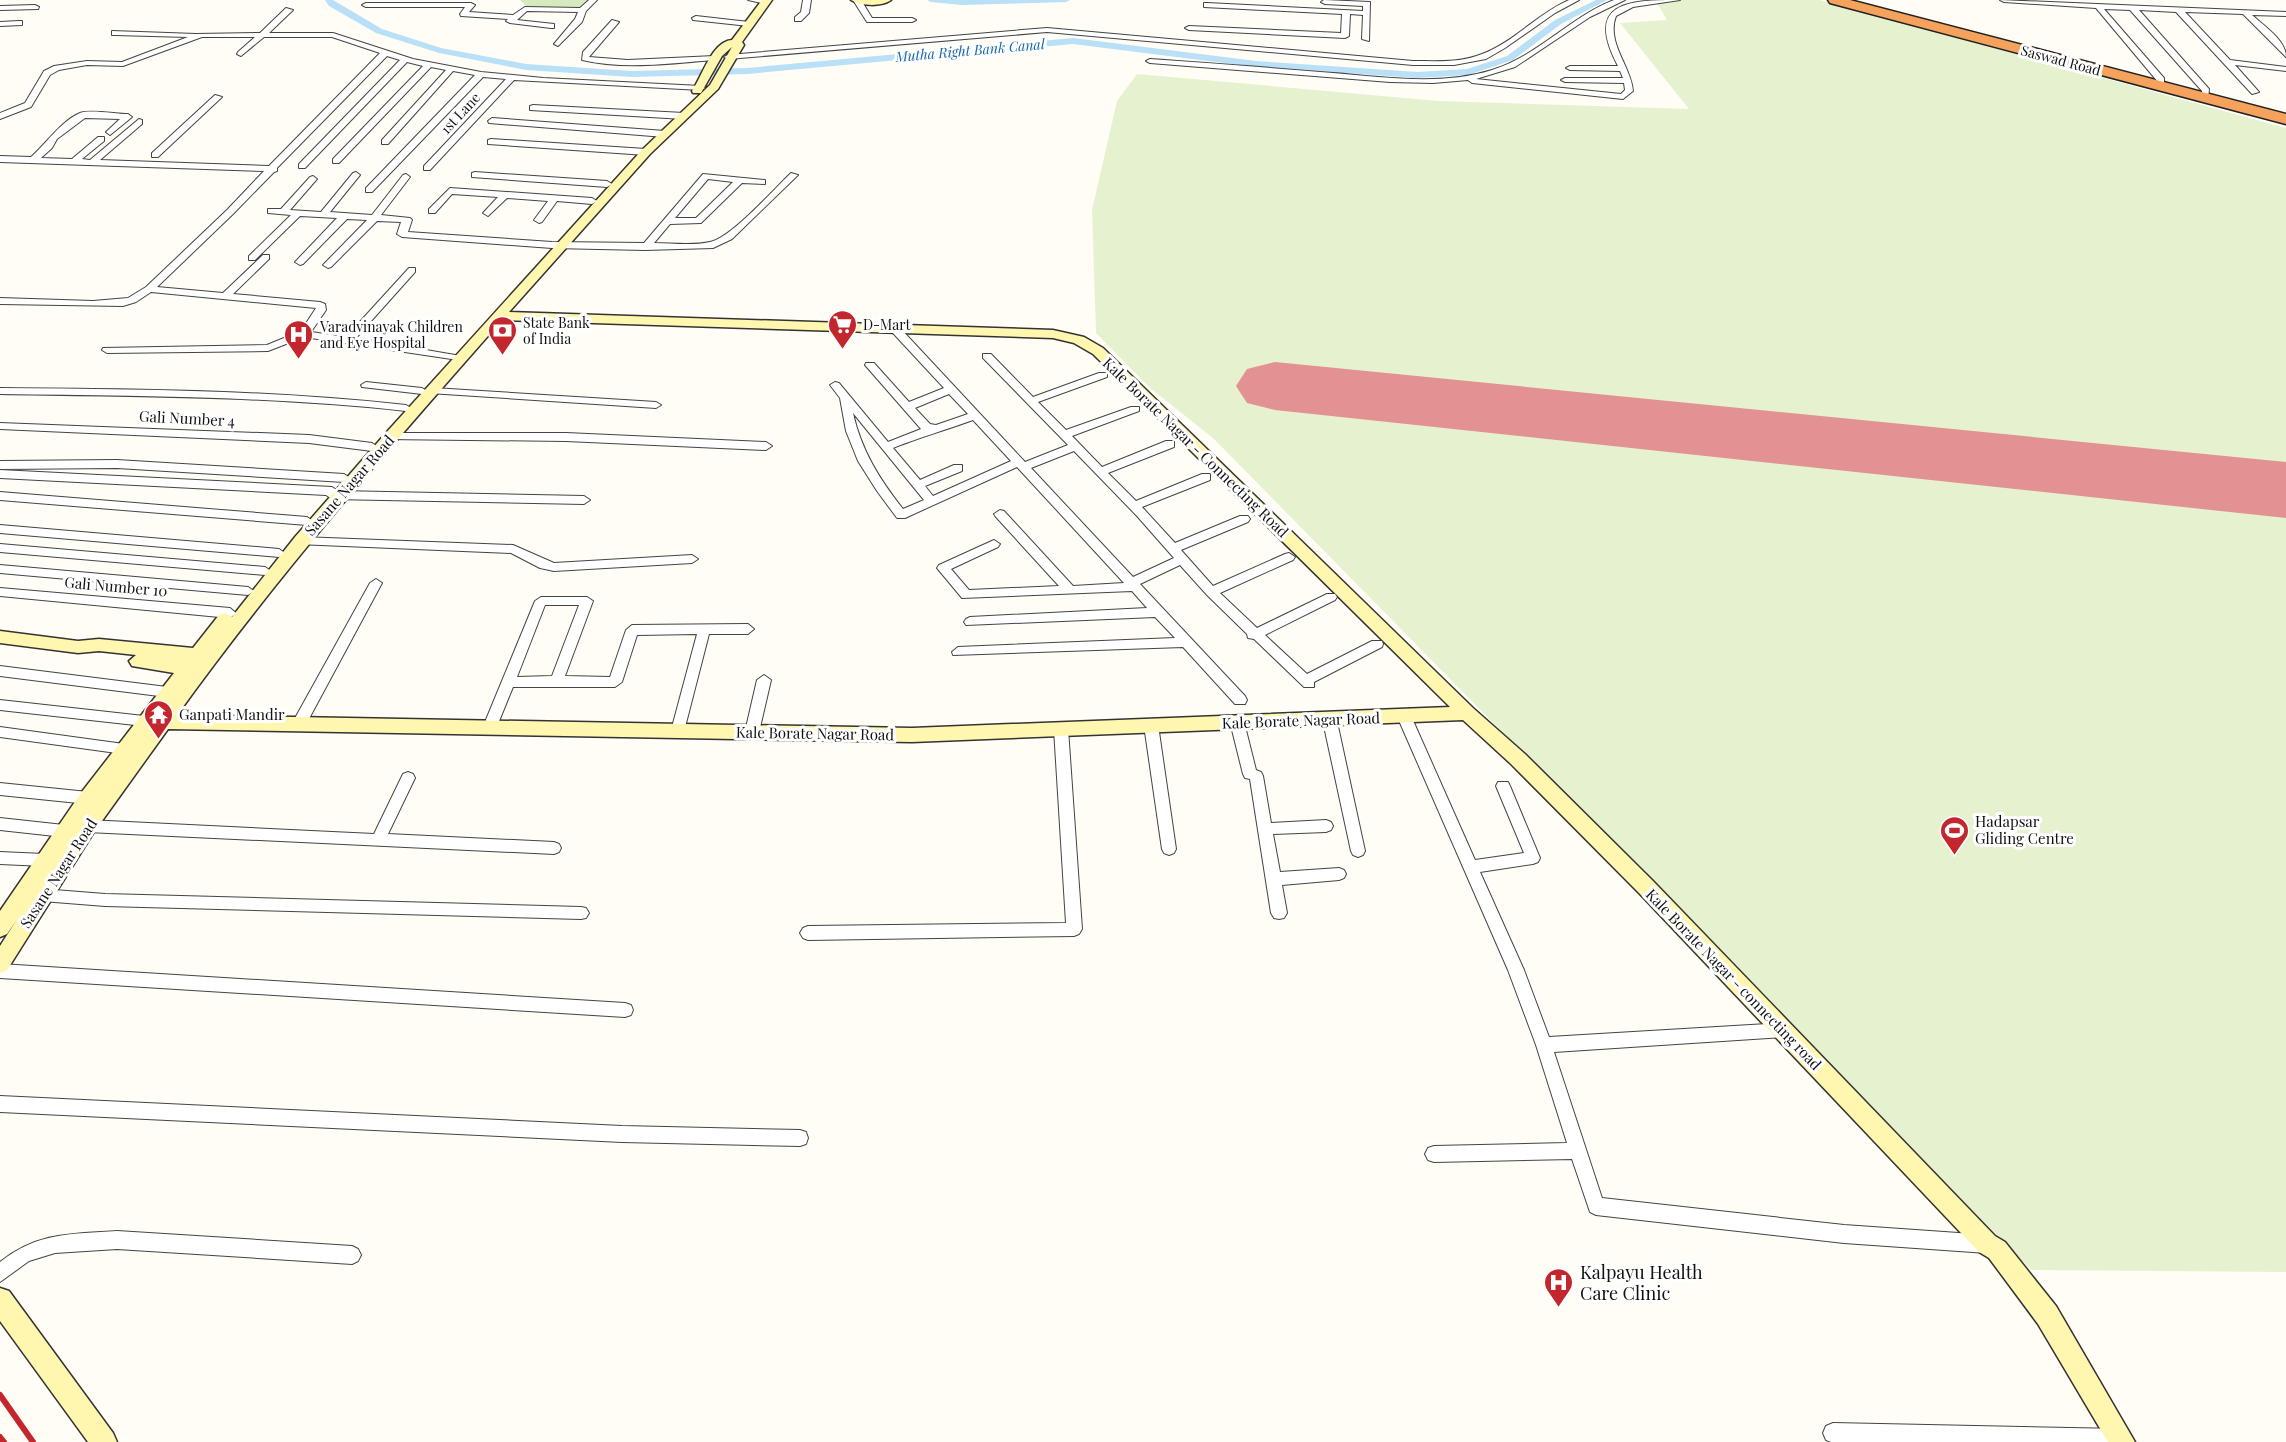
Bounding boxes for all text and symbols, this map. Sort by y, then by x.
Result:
water label: Mutha Right Bank Canal [894,34,1046,66]
street label: Saswad Road [2019,40,2103,80]
street label: 1st Lane [436,88,484,138]
supermarket icon: D-Mart [826,308,858,350]
place label: State Bank of India [523,313,590,348]
bank icon: State Bank of India [486,314,518,356]
place label: D-Mart [863,315,911,334]
place label: Varadvinayak Children and Eye Hospital [319,317,463,352]
hospital icon: Varadvinayak Children and Eye Hospital [283,318,315,360]
street label: Kale Borate Nagar - Connecting Road [1099,353,1293,542]
street label: Gali Number 4 [139,406,235,430]
street label: Sasane Nagar Road [300,430,398,540]
street label: Gali Number 10 [64,572,168,600]
temple icon: Ganpati Mandir [142,698,174,740]
place label: Ganpati Mandir [179,704,285,724]
street label: Kale Borate Nagar Road [1222,707,1381,733]
street label: Kale Borate Nagar Road [736,722,895,744]
place label: Hadapsar Gliding Centre [1975,811,2074,848]
street label: Sasane Nagar Road [15,814,101,932]
sports icon: Hadapsar Gliding Centre [1938,814,1970,856]
street label: Kale Borate Nagar - connecting road [1642,884,1826,1074]
place label: Kalpayu Health Care Clinic [1580,1260,1703,1305]
hospital icon: Kalpayu Health Care Clinic [1543,1266,1575,1308]

